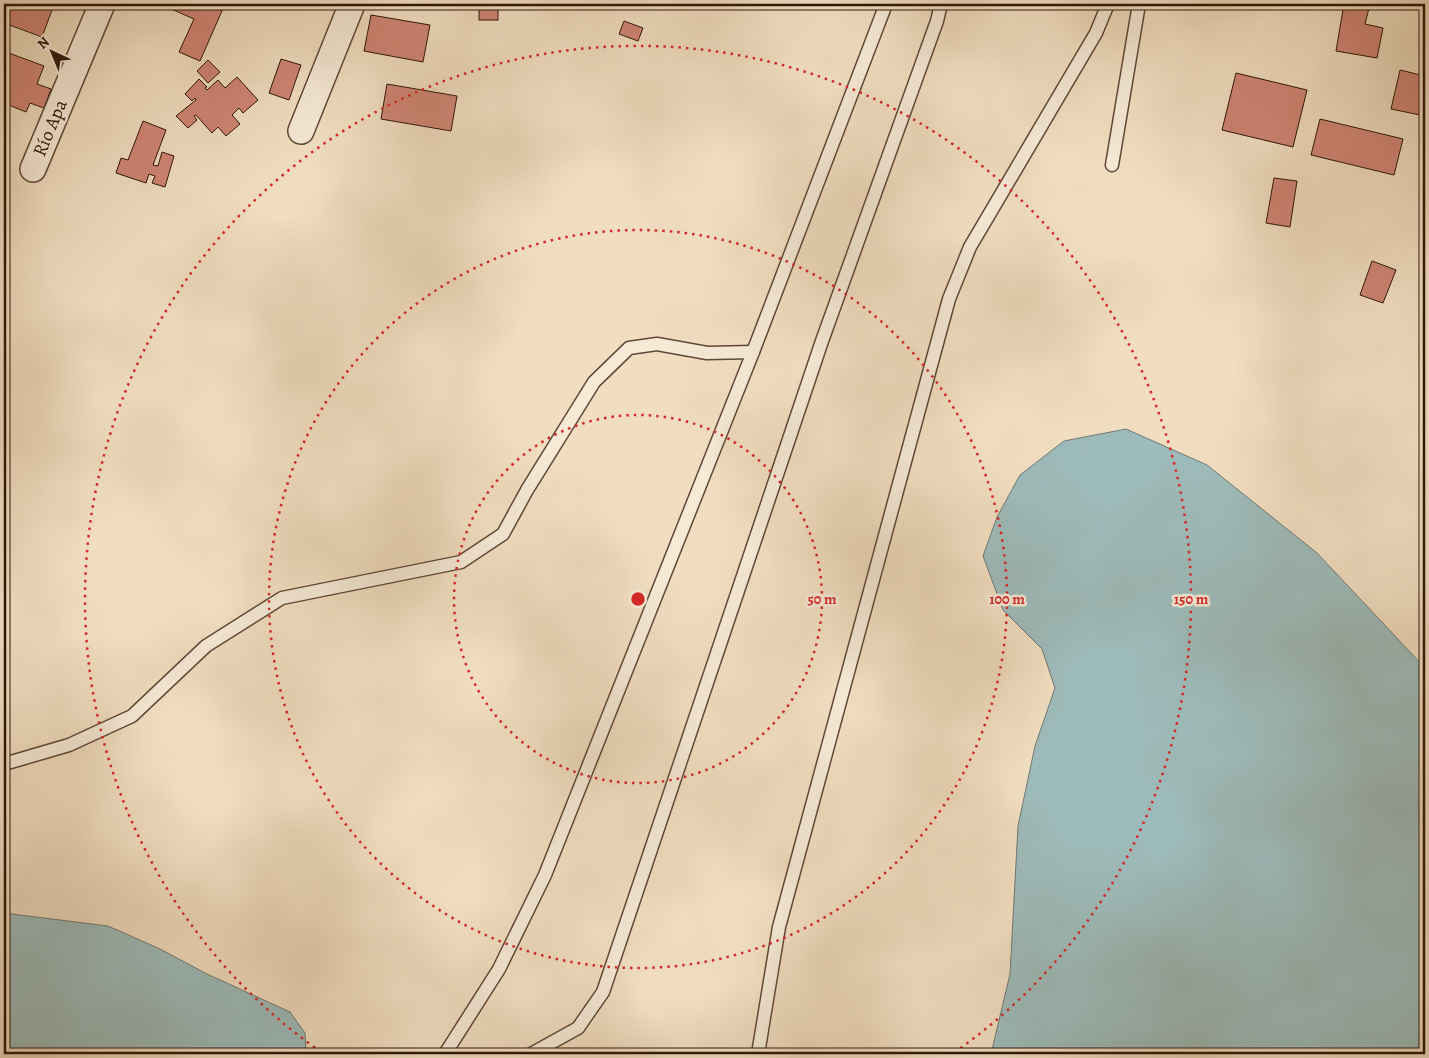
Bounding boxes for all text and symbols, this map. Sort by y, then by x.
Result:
north arrow [28,28,78,78]
text: N [33,33,54,53]
street label: Río Apa [26,95,74,161]
text: 50 m [807,589,837,609]
text: 100 m [989,589,1025,609]
text: 150 m [1174,589,1209,609]
centre of rings [629,590,647,608]

